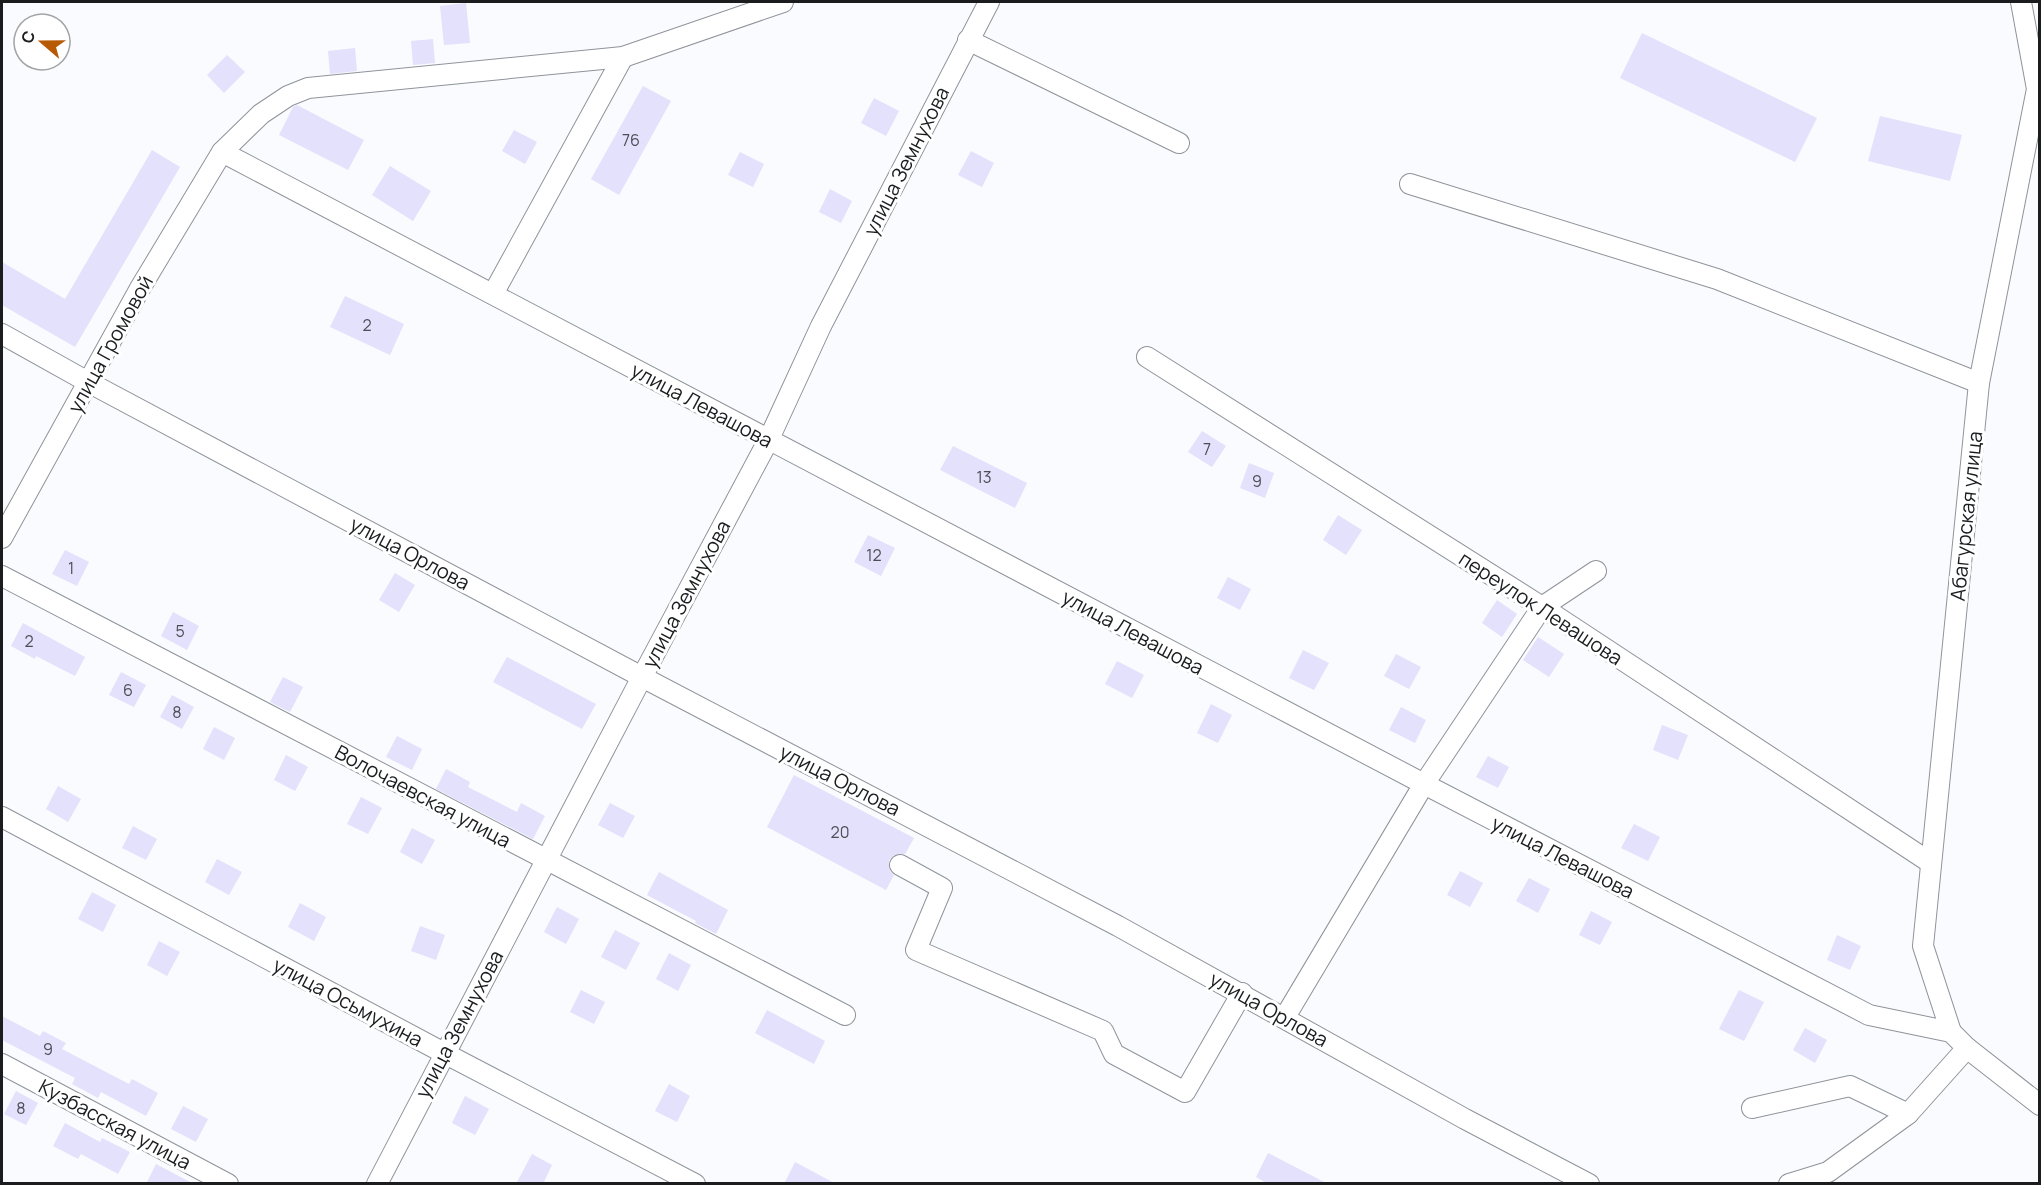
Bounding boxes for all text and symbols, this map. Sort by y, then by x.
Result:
north arrow [12,12,72,72]
text: С [16,27,40,46]
street label: улица Земнухова [857,82,955,240]
house number: 76 [622,129,640,151]
street label: улица Громовой [61,270,159,418]
house number: 2 [362,314,372,336]
street label: улица Левашова [626,356,778,454]
street label: Абагурская улица [1944,430,1988,602]
house number: 7 [1203,438,1211,460]
house number: 13 [976,466,992,488]
house number: 9 [1252,470,1262,492]
street label: улица Орлова [345,510,475,596]
street label: улица Земнухова [636,515,736,673]
house number: 12 [866,544,882,566]
street label: переулок Левашова [1454,545,1628,671]
house number: 1 [68,557,74,579]
street label: улица Левашова [1057,583,1209,681]
house number: 5 [175,620,185,642]
house number: 2 [24,630,34,652]
house number: 6 [123,679,133,701]
house number: 8 [172,701,182,723]
street label: Волочаевская улица [330,738,516,854]
street label: улица Орлова [775,738,905,822]
street label: улица Левашова [1487,809,1639,905]
house number: 20 [831,821,849,843]
street label: улица Земнухова [409,945,509,1103]
street label: улица Осьмухина [268,951,428,1053]
street label: улица Орлова [1205,965,1333,1053]
house number: 9 [43,1038,53,1060]
street label: Кузбасская улица [34,1072,196,1176]
house number: 8 [16,1097,26,1119]

